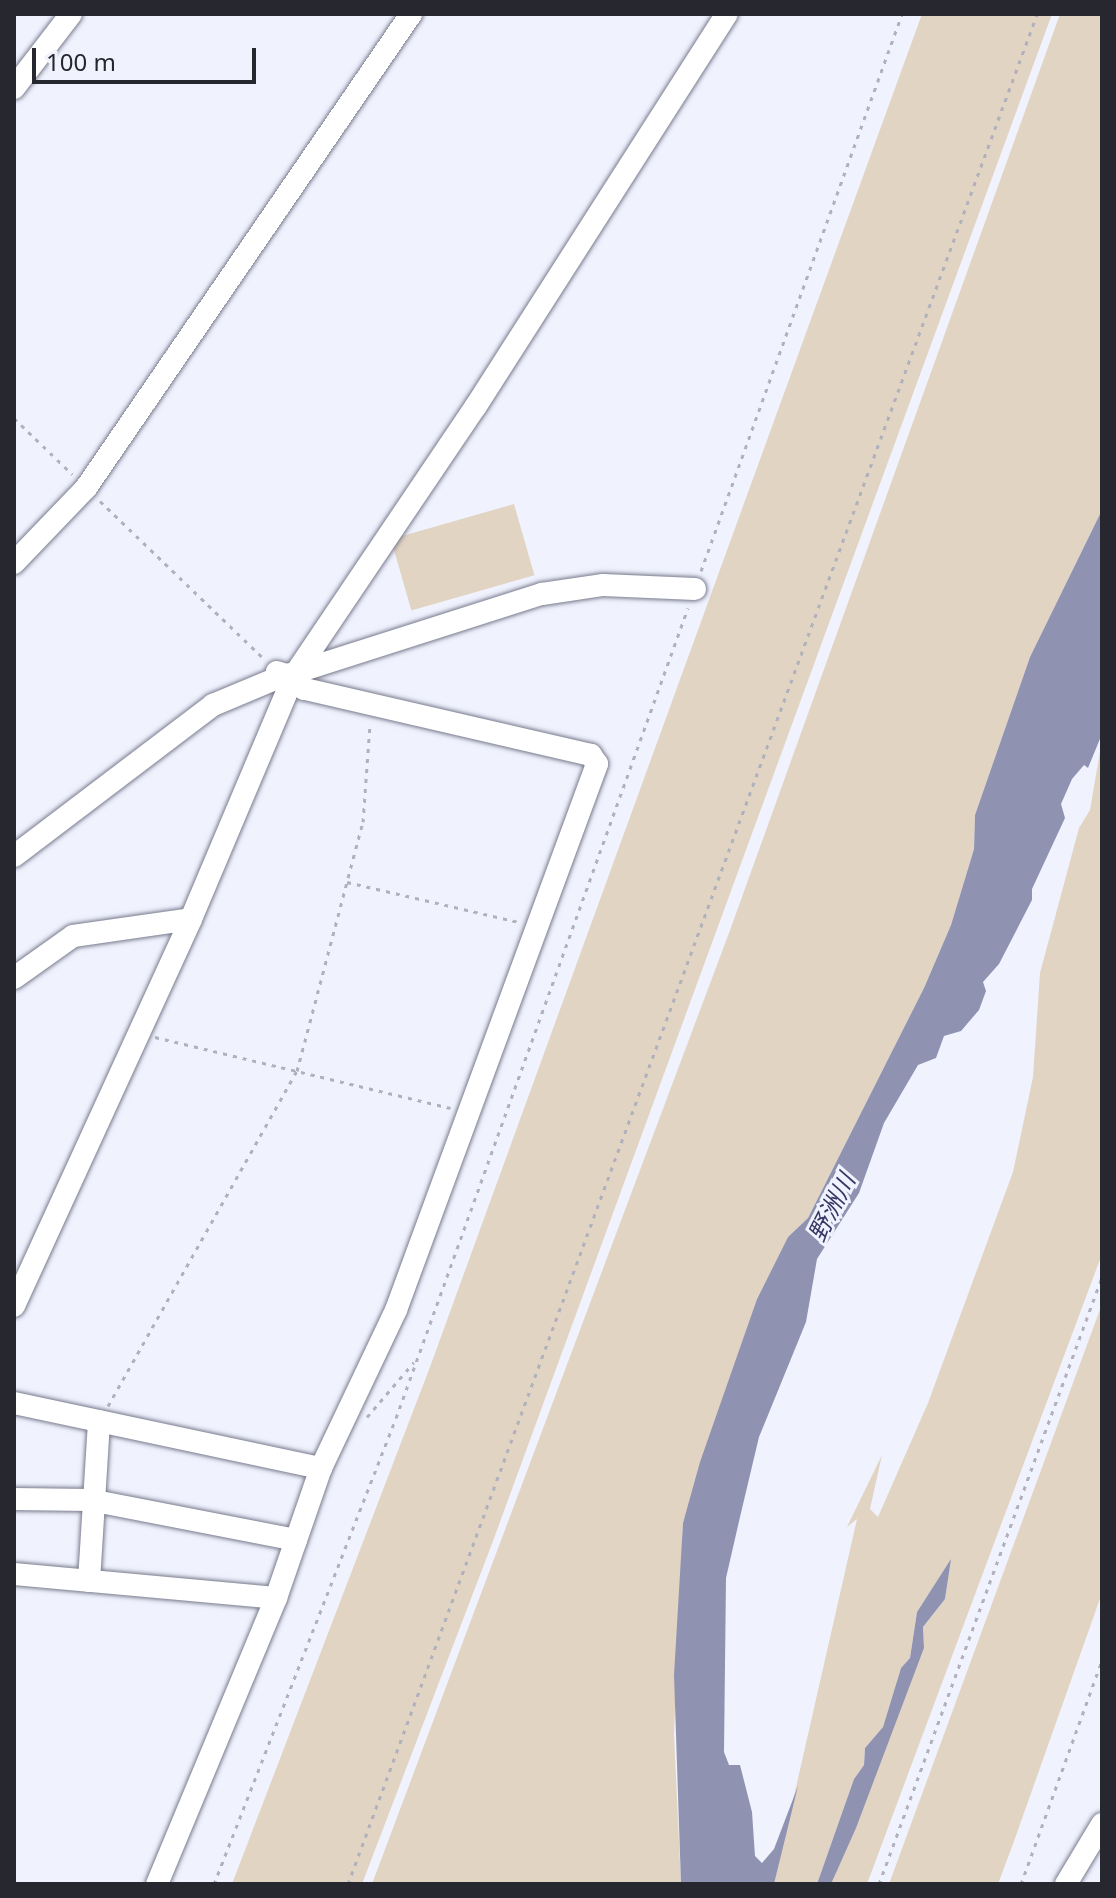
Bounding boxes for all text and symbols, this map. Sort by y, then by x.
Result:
scale bar [36,32,260,82]
text: 100 m [46,45,116,78]
water label: 野洲川 [802,1168,860,1246]

